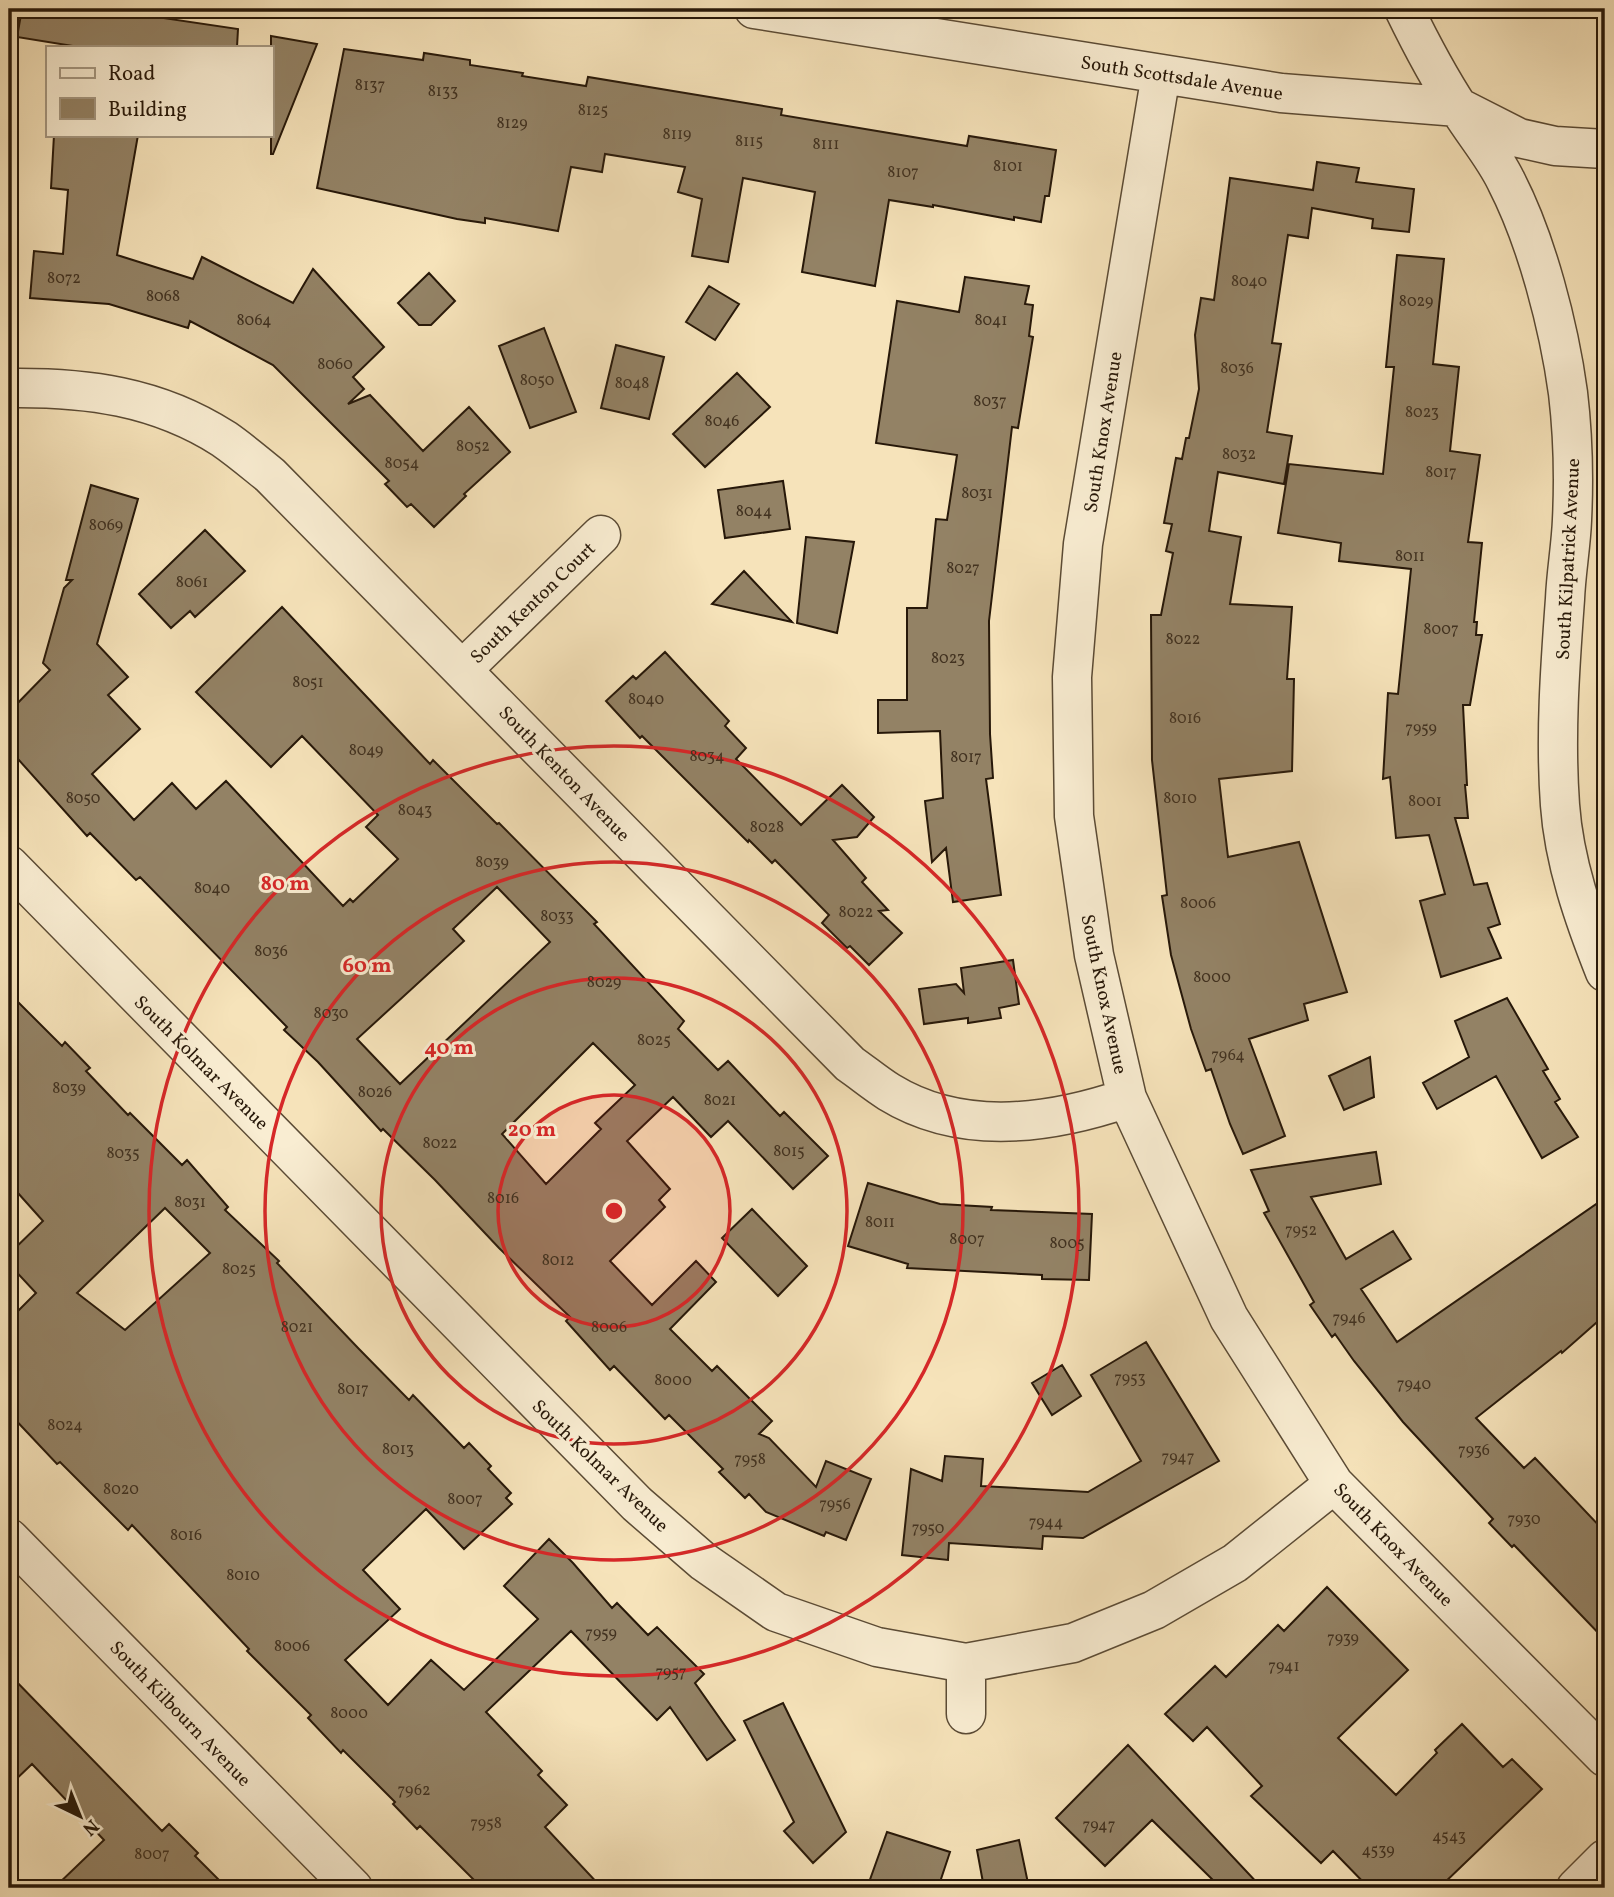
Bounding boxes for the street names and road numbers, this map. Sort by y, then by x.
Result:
street label: South Scottsdale Avenue [1079,50,1285,108]
street label: South Knox Avenue [1078,350,1130,515]
street label: South Kilpatrick Avenue [1551,458,1587,661]
street label: South Kenton Court [465,536,602,670]
street label: South Kenton Avenue [492,701,635,848]
street label: South Knox Avenue [1073,912,1133,1077]
street label: South Kolmar Avenue [127,990,274,1137]
street label: South Kolmar Avenue [525,1394,674,1539]
street label: South Knox Avenue [1327,1478,1459,1613]
street label: South Kilbourn Avenue [103,1636,256,1793]

